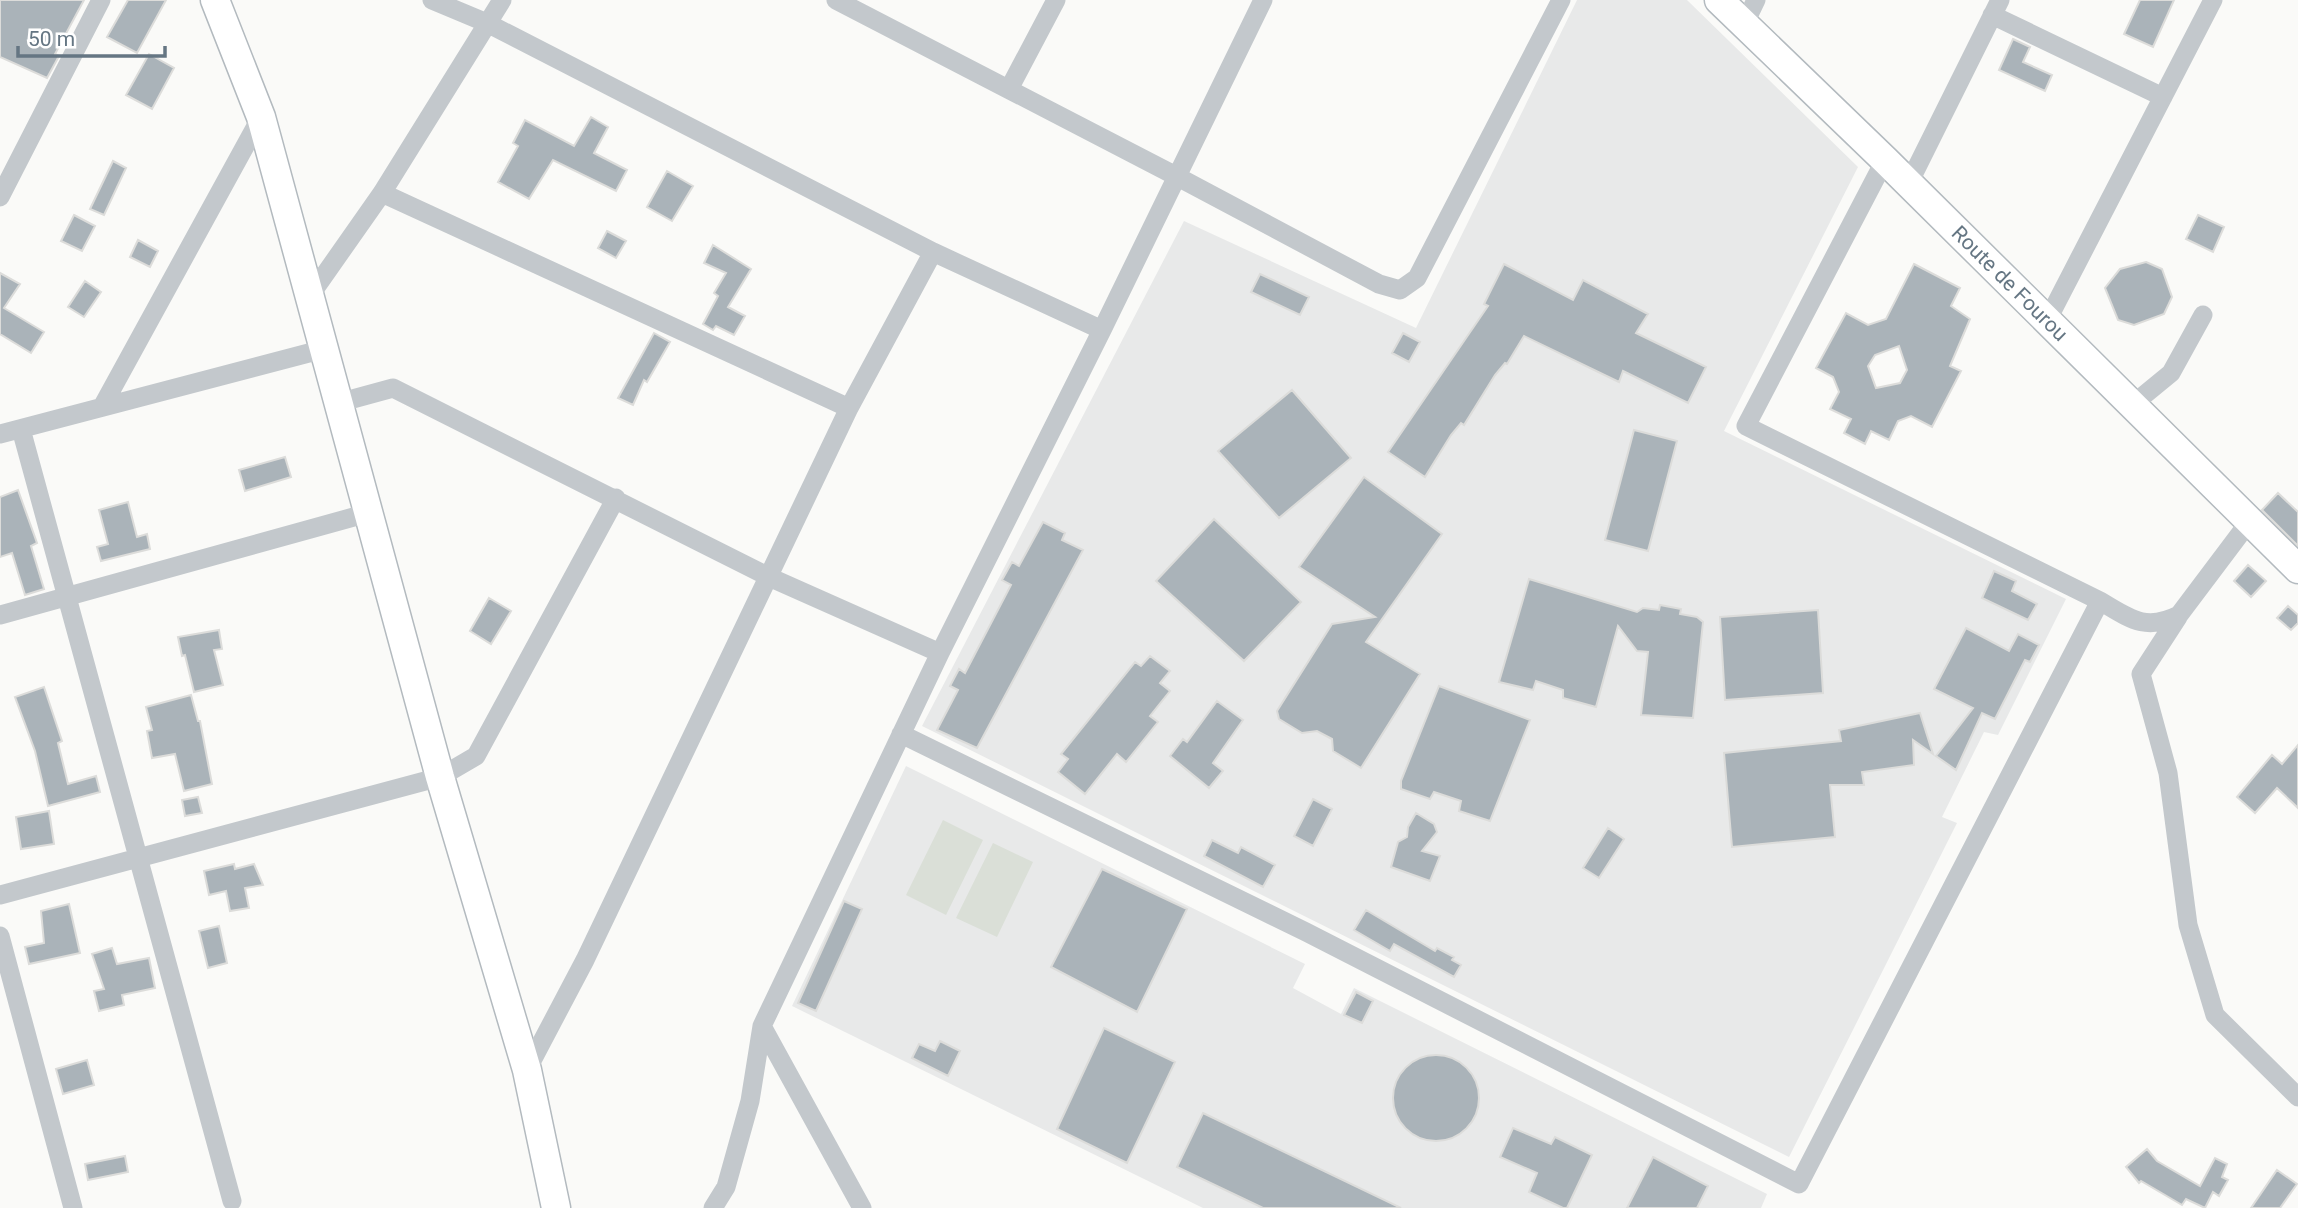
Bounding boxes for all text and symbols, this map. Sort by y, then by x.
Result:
scale bar [18,14,164,58]
text: 50 m [28,27,75,51]
street label: Route de Fourou [1947,221,2073,346]

